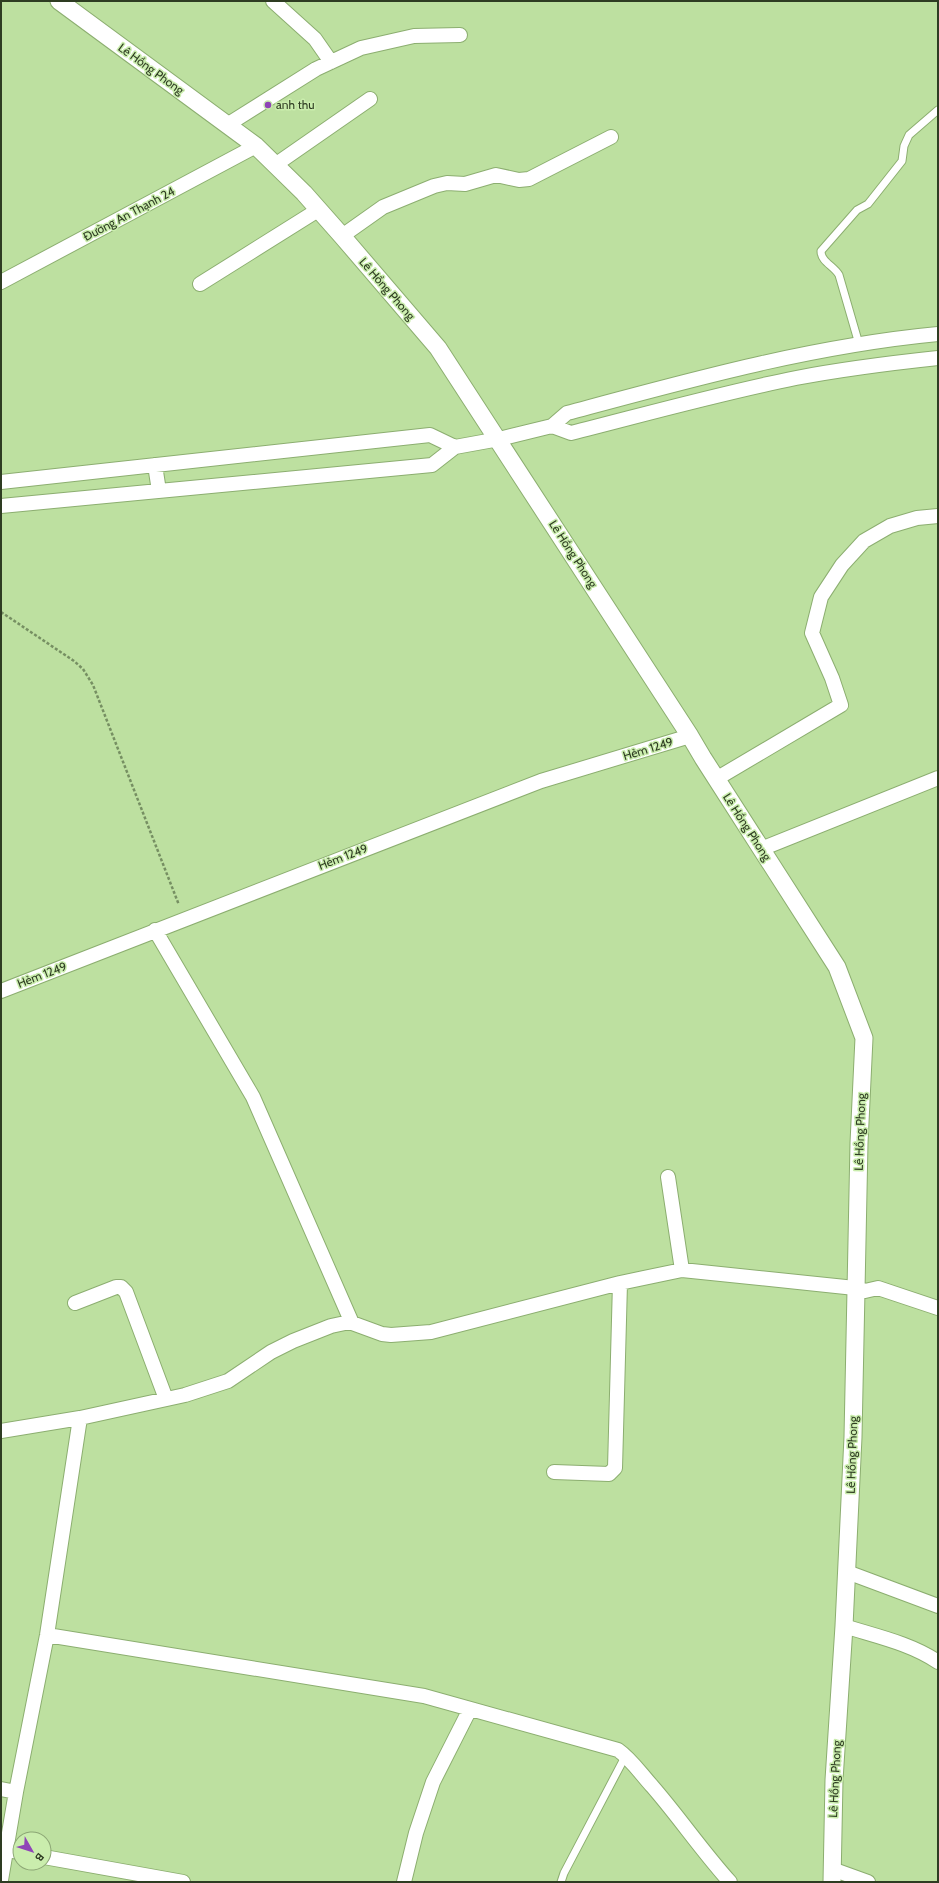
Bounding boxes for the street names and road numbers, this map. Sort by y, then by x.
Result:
street label: Lê Hồng Phong [115,40,188,98]
street label: Đường An Thạnh 24 [80,183,177,244]
street label: Lê Hồng Phong [356,254,419,324]
street label: Lê Hồng Phong [546,517,601,591]
street label: Hẻm 1249 [621,734,675,763]
street label: Lê Hồng Phong [720,790,775,864]
street label: Hẻm 1249 [316,840,370,873]
street label: Hẻm 1249 [15,958,69,991]
street label: Lê Hồng Phong [851,1092,868,1171]
street label: Lê Hồng Phong [843,1415,860,1494]
street label: Lê Hồng Phong [825,1739,844,1818]

